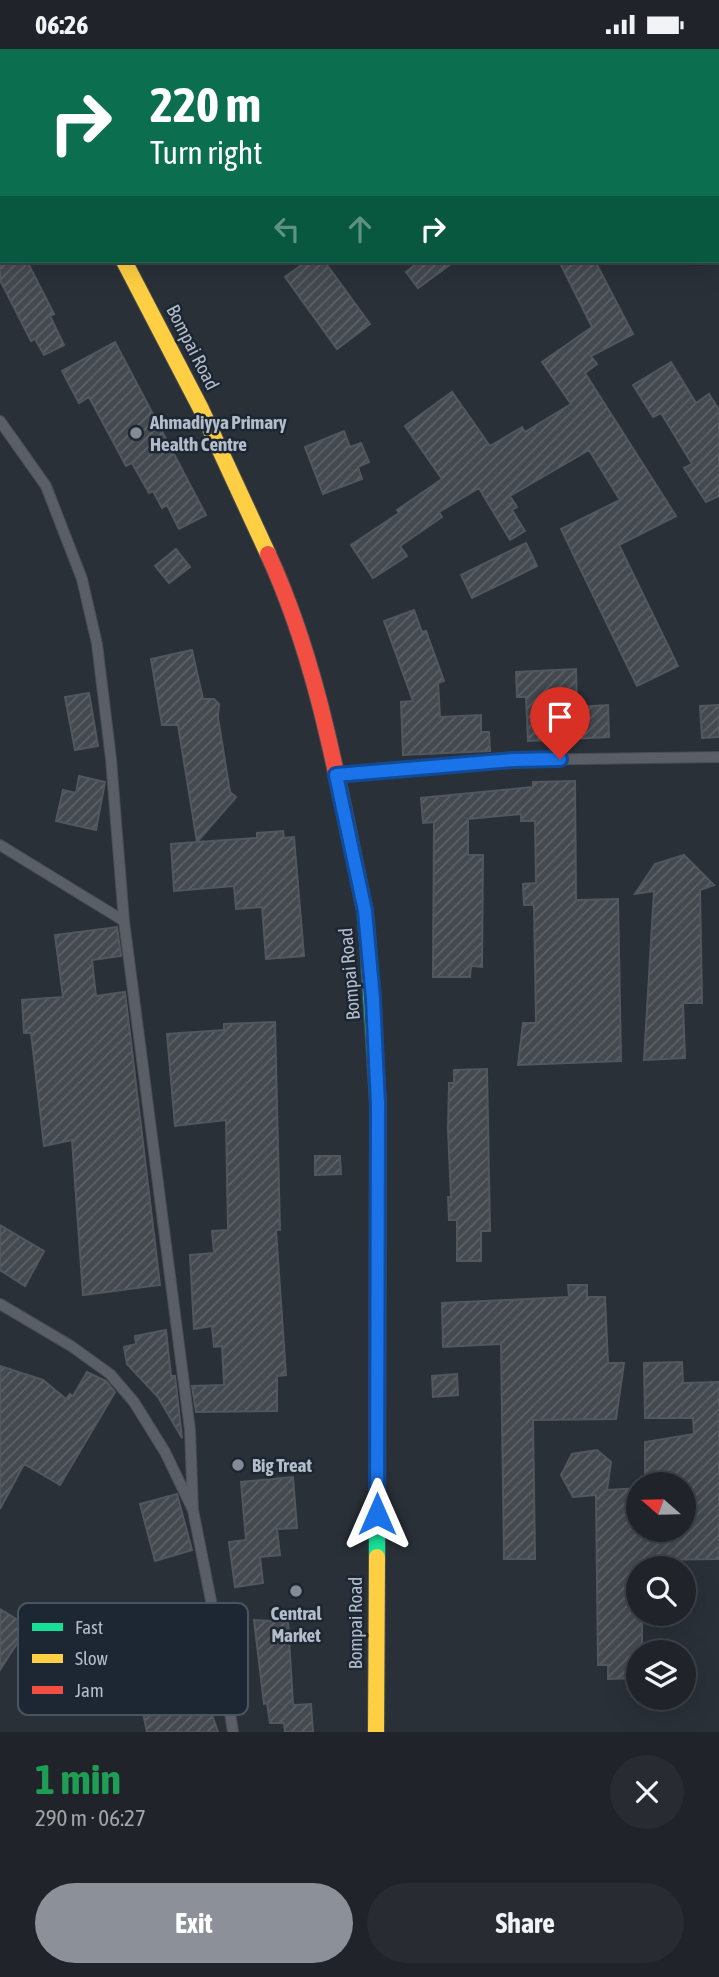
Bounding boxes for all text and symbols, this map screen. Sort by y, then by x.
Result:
text: 06:26 [35,10,89,40]
text: 220 m [150,76,261,132]
icon: right [35,77,126,168]
text: Turn right [150,134,263,171]
icon: left [268,210,306,248]
icon: ahead [341,210,379,248]
icon: right [414,210,452,248]
street label: Bompai Road [162,301,224,393]
place label: Ahmadiyya Primary Health Centre [149,411,287,455]
marker: Ahmadiyya Primary Health Centre [128,425,144,441]
pin [530,687,590,759]
icon: arrive [541,698,579,736]
street label: Bompai Road [334,927,364,1021]
place label: Big Treat [252,1454,312,1476]
marker: Big Treat [230,1457,246,1473]
north arrow [626,1472,696,1542]
map controls [626,1472,696,1710]
position arrow [340,1477,414,1551]
button: search [626,1556,696,1626]
street label: Bompai Road [344,1577,366,1669]
marker: Central Market [288,1583,304,1599]
place label: Central Market [271,1602,322,1646]
legend [18,1603,248,1715]
text: Fast [75,1616,103,1638]
button: layers [626,1640,696,1710]
text: Slow [75,1647,109,1669]
text: Jam [75,1679,104,1701]
text: 1 min [35,1755,121,1803]
button: close [610,1755,684,1829]
text: 290 m · 06:27 [35,1805,146,1831]
button: Exit [35,1883,353,1963]
button: Share [367,1883,684,1963]

